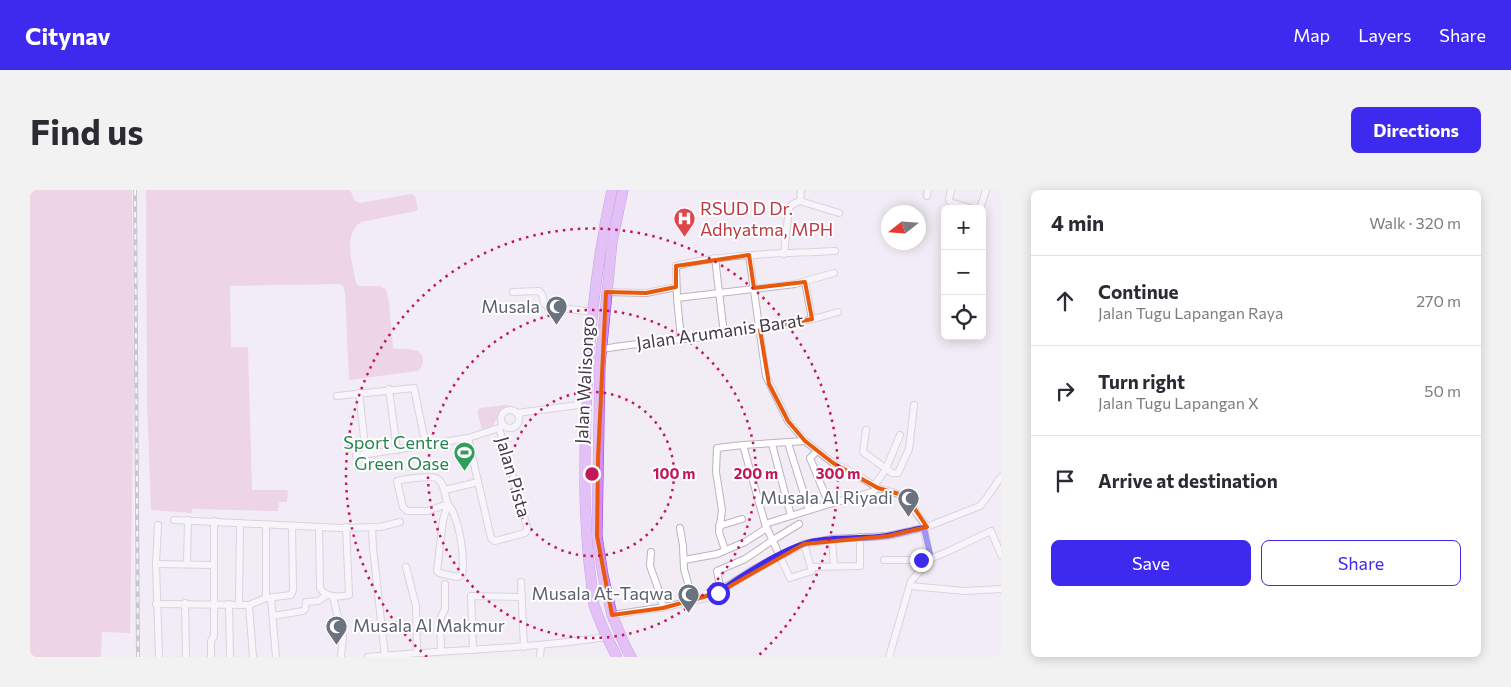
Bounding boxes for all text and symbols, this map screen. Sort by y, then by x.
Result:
text: Citynav [25,21,111,50]
text: Map [1293,24,1330,46]
text: Layers [1358,24,1411,46]
text: Share [1439,24,1486,46]
button: Directions [1351,107,1481,153]
text: Find us [30,109,144,152]
place label: RSUD D Dr. Adhyatma, MPH [700,197,833,240]
north arrow [881,205,926,250]
map controls [941,205,986,340]
button: + [941,205,986,250]
hospital icon: RSUD D Dr. Adhyatma, MPH [672,207,696,238]
text: 4 min [1051,210,1104,235]
text: Walk · 320 m [1369,213,1461,232]
button: − [941,250,986,295]
text: Continue [1098,280,1178,303]
icon: ahead [1051,287,1079,315]
text: 270 m [1416,291,1461,310]
place label: Musala [481,295,540,317]
mosque icon: Musala [544,295,568,326]
button: locate [941,295,986,340]
text: Jalan Tugu Lapangan Raya [1098,303,1283,322]
street label: Jalan Arumanis Barat [635,308,805,354]
street label: Jalan Walisongo [570,315,598,444]
text: Turn right [1098,370,1185,393]
icon: right [1051,377,1079,405]
text: 50 m [1424,381,1461,400]
text: Jalan Tugu Lapangan X [1098,393,1259,412]
place label: Sport Centre Green Oase [343,431,449,474]
street label: Jalan Pista [492,434,536,520]
sports icon: Sport Centre Green Oase [453,441,477,472]
text: 100 m [653,464,695,482]
text: 200 m [734,464,778,482]
text: 300 m [816,464,860,482]
centre of rings [583,465,601,483]
icon: arrive [1051,467,1079,495]
text: Arrive at destination [1098,469,1278,492]
place label: Musala Al Riyadi [760,486,893,508]
mosque icon: Musala Al Riyadi [897,486,921,517]
button: Save [1051,540,1251,586]
button: Share [1261,540,1461,586]
route end [910,549,933,572]
place label: Musala At-Taqwa [531,582,673,604]
mosque icon: Musala At-Taqwa [677,582,701,613]
route start [707,582,730,605]
mosque icon: Musala Al Makmur [325,614,349,645]
place label: Musala Al Makmur [353,614,505,636]

